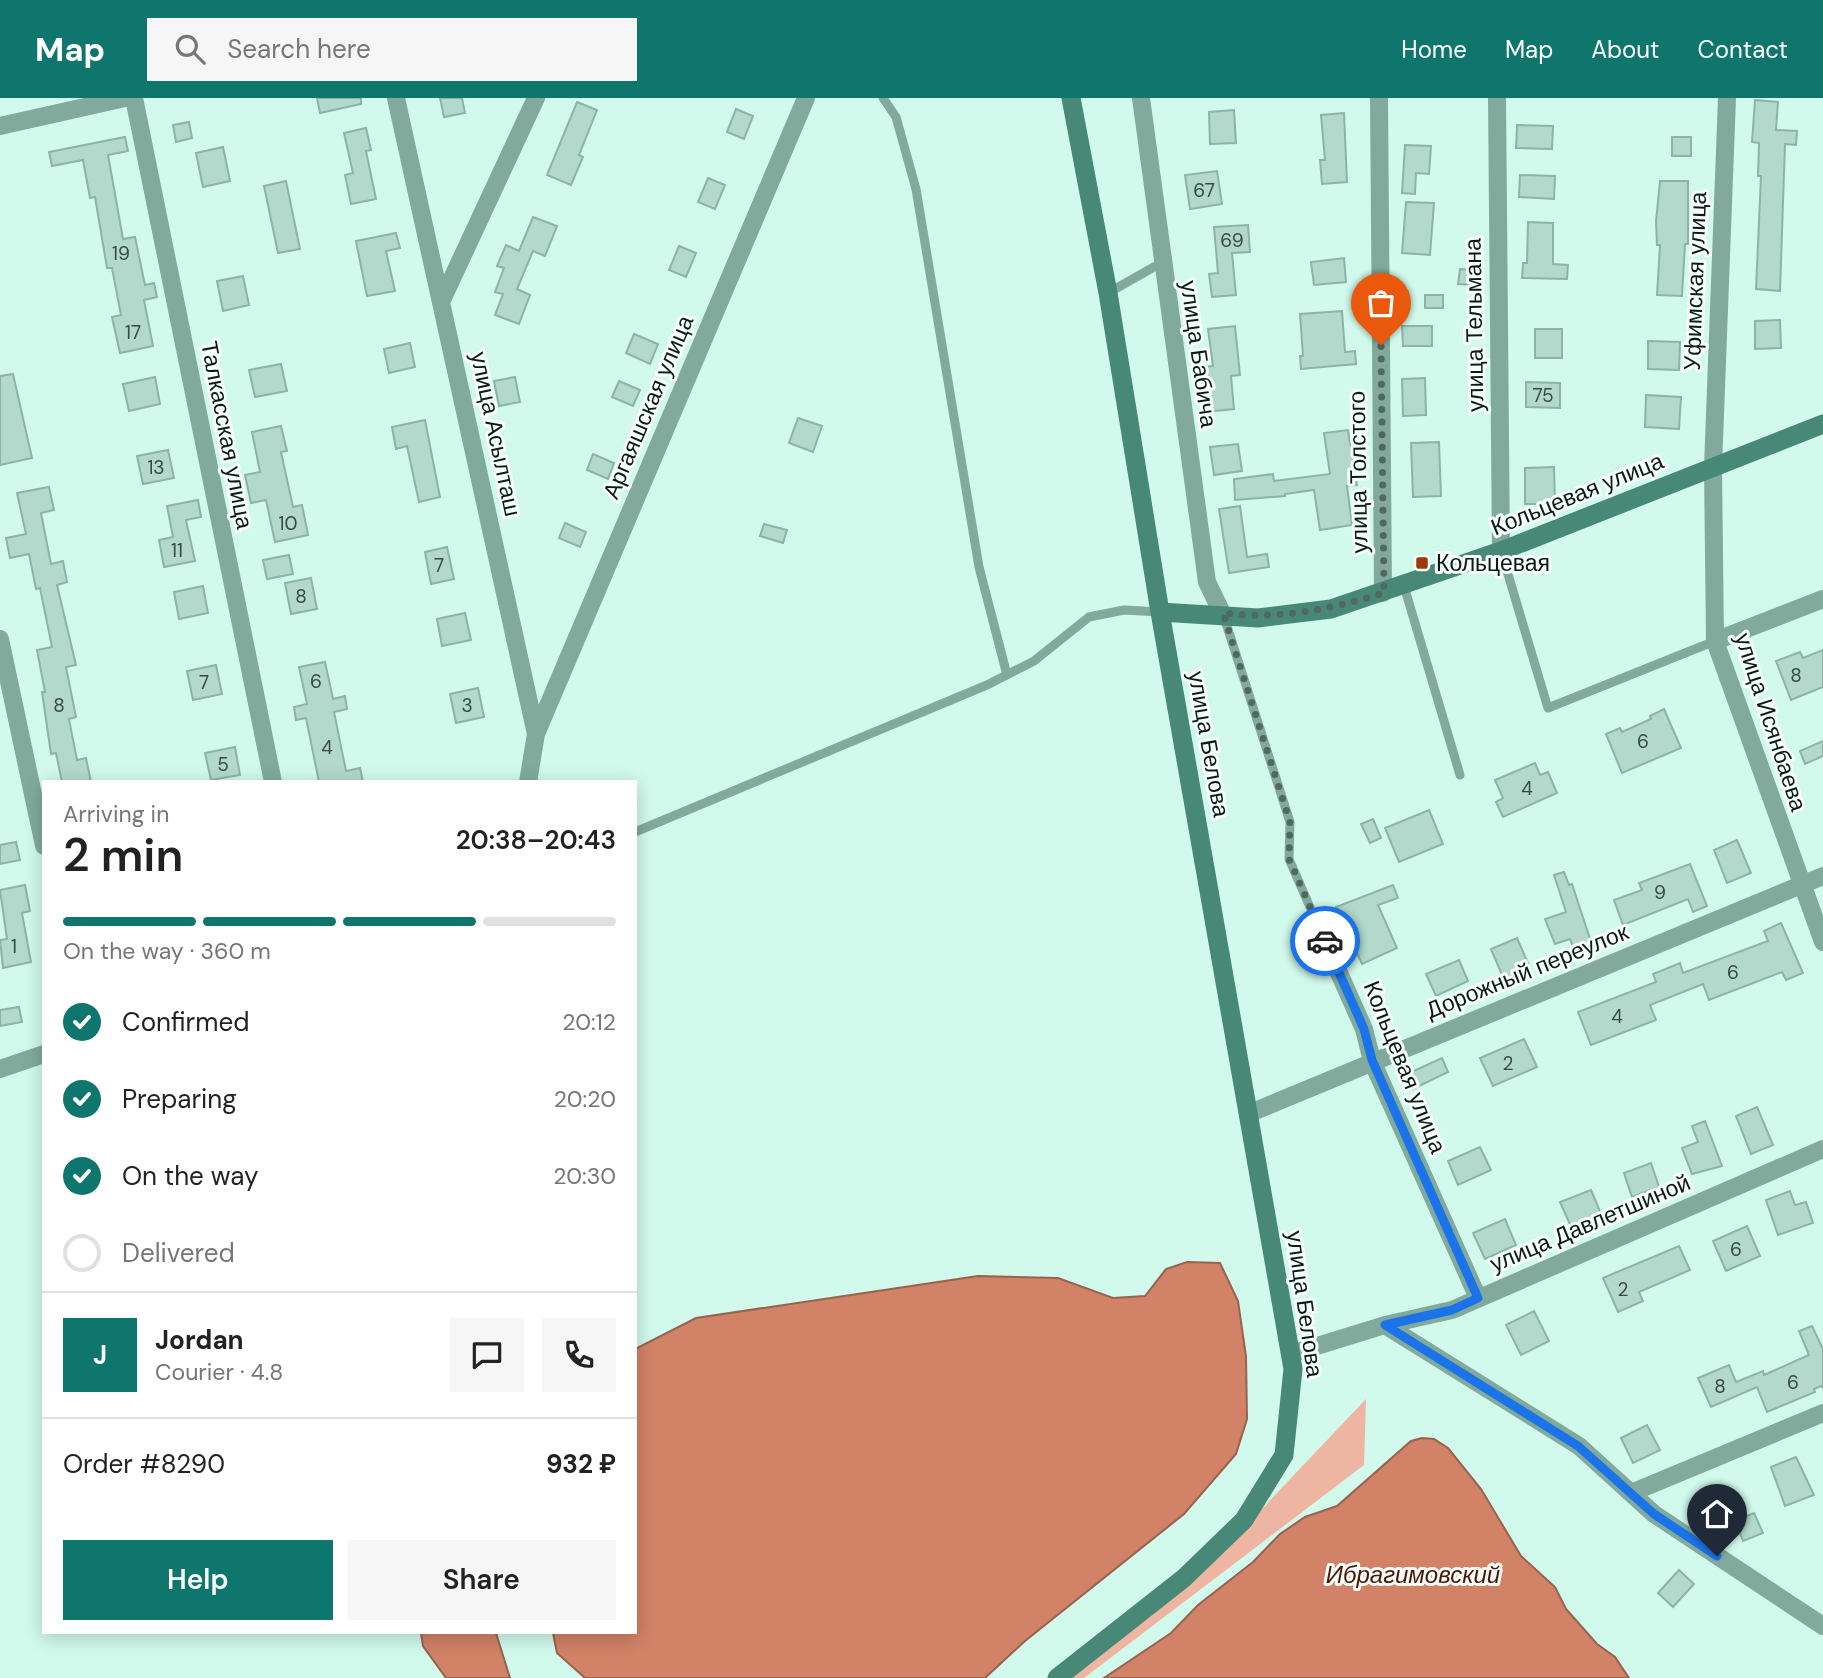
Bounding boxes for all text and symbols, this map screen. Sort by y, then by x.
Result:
search box [147,18,637,81]
text: Map [35,28,105,71]
icon: search [171,30,209,68]
text: Search here [227,32,371,66]
text: Home [1401,34,1467,65]
text: Map [1505,34,1553,65]
text: About [1591,34,1660,65]
text: Contact [1698,34,1788,65]
house number: 67 [1193,178,1215,203]
street label: Уфимская улица [1677,191,1713,371]
house number: 69 [1220,228,1244,253]
street label: улица Тельмана [1457,238,1491,412]
house number: 19 [112,241,130,266]
pin [1351,273,1411,345]
street label: улица Бабича [1174,279,1224,430]
icon: bag [1362,284,1400,322]
street label: Аргаяшская улица [596,311,700,503]
house number: 17 [125,320,141,345]
street label: Талкасская улица [194,339,260,532]
street label: улица Асылташ [464,349,528,519]
house number: 75 [1532,383,1554,408]
street label: улица Толстого [1342,390,1374,554]
street label: Кольцевая улица [1486,446,1668,542]
house number: 13 [147,455,165,480]
house number: 10 [279,511,297,536]
house number: 11 [171,538,183,563]
place label: Кольцевая [1436,548,1550,578]
house number: 7 [434,553,444,578]
marker: Кольцевая [1414,555,1430,571]
house number: 8 [295,584,307,609]
street label: улица Исянбаева [1728,629,1814,815]
house number: 8 [1790,663,1802,688]
house number: 6 [310,669,322,694]
street label: улица Белова [1181,669,1237,820]
house number: 7 [199,670,209,695]
house number: 8 [53,693,65,718]
house number: 3 [461,693,473,718]
house number: 6 [1637,729,1649,754]
house number: 4 [321,735,333,760]
house number: 5 [217,752,229,777]
house number: 4 [1521,776,1533,801]
text: Arriving in [63,799,169,829]
text: 20:38–20:43 [456,823,616,857]
text: 2 min [63,825,183,885]
house number: 9 [1654,880,1666,905]
courier [1290,906,1360,976]
street label: Дорожный переулок [1421,916,1633,1025]
icon: car [1306,922,1344,960]
house number: 1 [11,934,17,959]
text: On the way · 360 m [63,936,271,966]
house number: 6 [1727,960,1739,985]
street label: Кольцевая улица [1357,976,1453,1158]
icon: check [63,1003,101,1041]
house number: 4 [1611,1004,1623,1029]
text: Confirmed [122,1005,249,1039]
text: 20:12 [562,1007,616,1037]
house number: 2 [1503,1051,1514,1076]
icon: check [63,1080,101,1118]
text: Preparing [122,1082,237,1116]
text: 20:20 [554,1084,616,1114]
icon: check [63,1157,101,1195]
text: On the way [122,1159,258,1193]
text: 20:30 [553,1161,616,1191]
street label: улица Давлетшиной [1485,1167,1695,1279]
street label: улица Белова [1280,1229,1330,1379]
text: Delivered [122,1236,235,1270]
house number: 6 [1730,1237,1742,1262]
house number: 2 [1618,1277,1629,1302]
button: chat [450,1318,524,1392]
button: phone [542,1318,616,1392]
text: Jordan [155,1323,244,1357]
text: J [93,1338,107,1372]
text: Courier · 4.8 [155,1357,283,1387]
house number: 6 [1787,1370,1799,1395]
house number: 8 [1714,1374,1726,1399]
text: Order #8290 [63,1447,225,1481]
text: 932 ₽ [546,1447,616,1481]
pin [1687,1484,1747,1556]
icon: home [1698,1495,1736,1533]
button: Help [63,1540,333,1620]
button: Share [347,1540,616,1620]
water label: Ибрагимовский [1326,1559,1500,1590]

